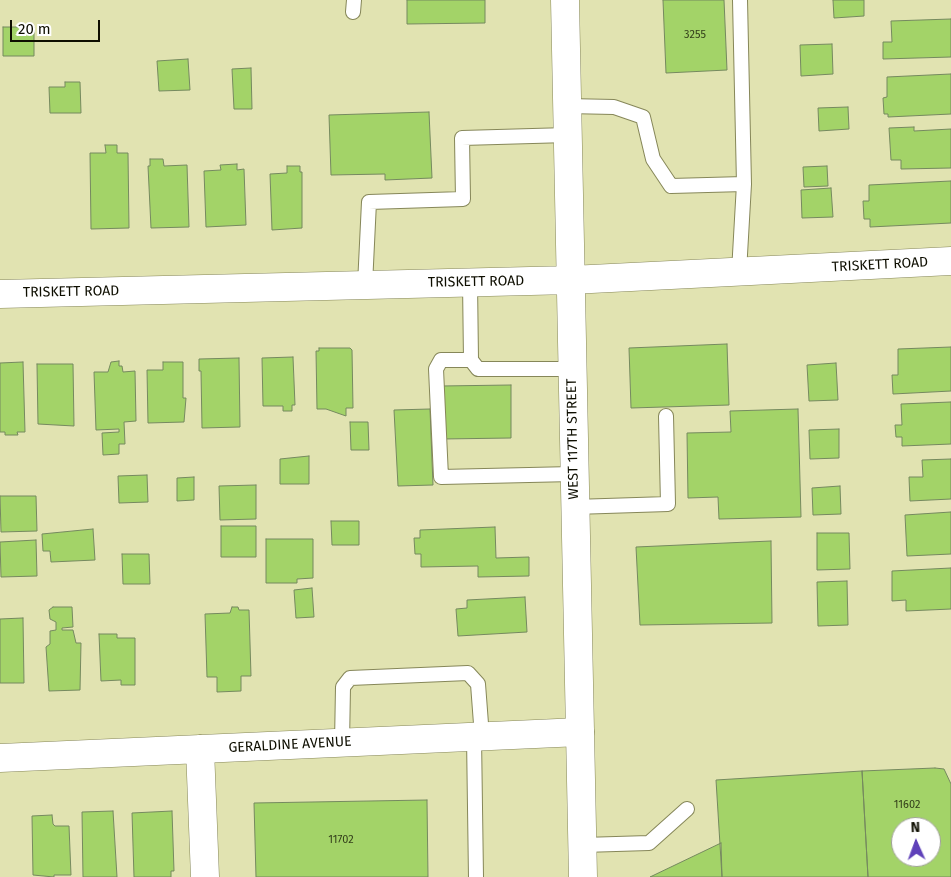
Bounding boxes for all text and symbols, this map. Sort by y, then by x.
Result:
scale bar [12,10,102,42]
text: 20 m [18,20,51,38]
house number: 3255 [684,28,706,42]
street label: TRISKETT ROAD [831,254,929,276]
street label: TRISKETT ROAD [428,273,524,291]
street label: TRISKETT ROAD [23,283,119,301]
street label: WEST 117TH STREET [564,378,582,500]
street label: GERALDINE AVENUE [228,733,352,757]
house number: 11602 [894,798,920,812]
north arrow [891,817,941,867]
text: N [911,819,920,836]
house number: 11702 [328,833,354,847]

